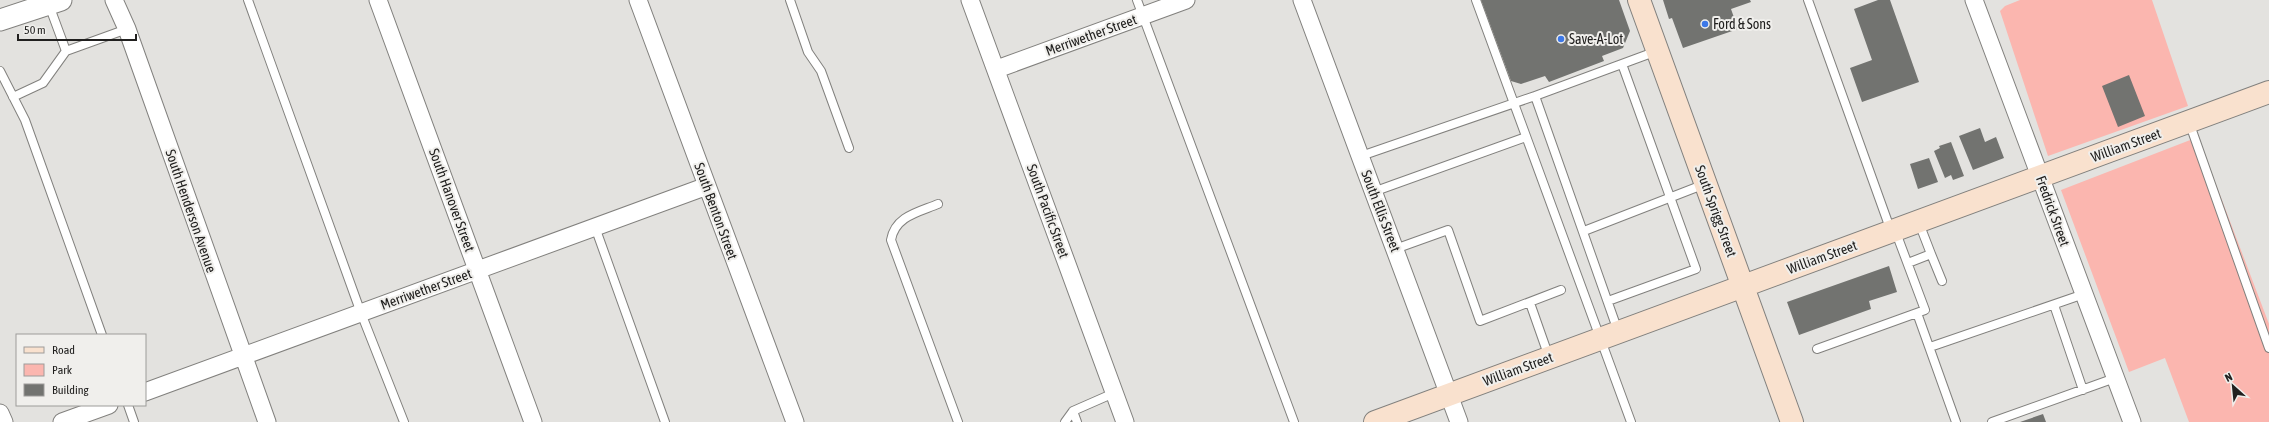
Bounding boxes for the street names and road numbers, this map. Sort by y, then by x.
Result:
street label: Merriwether Street [1043,11,1139,59]
street label: William Street [2089,125,2163,165]
street label: South Hanover Street [426,146,478,254]
street label: South Henderson Avenue [162,147,220,275]
street label: South Benton Street [691,161,741,261]
street label: South Pacific Street [1024,162,1072,260]
street label: South Sprigg Street [1692,163,1740,259]
street label: South Ellis Street [1358,168,1404,254]
street label: Fredrick Street [2033,174,2073,248]
street label: William Street [1785,237,1859,277]
street label: Merriwether Street [378,265,474,313]
street label: William Street [1481,349,1555,389]

